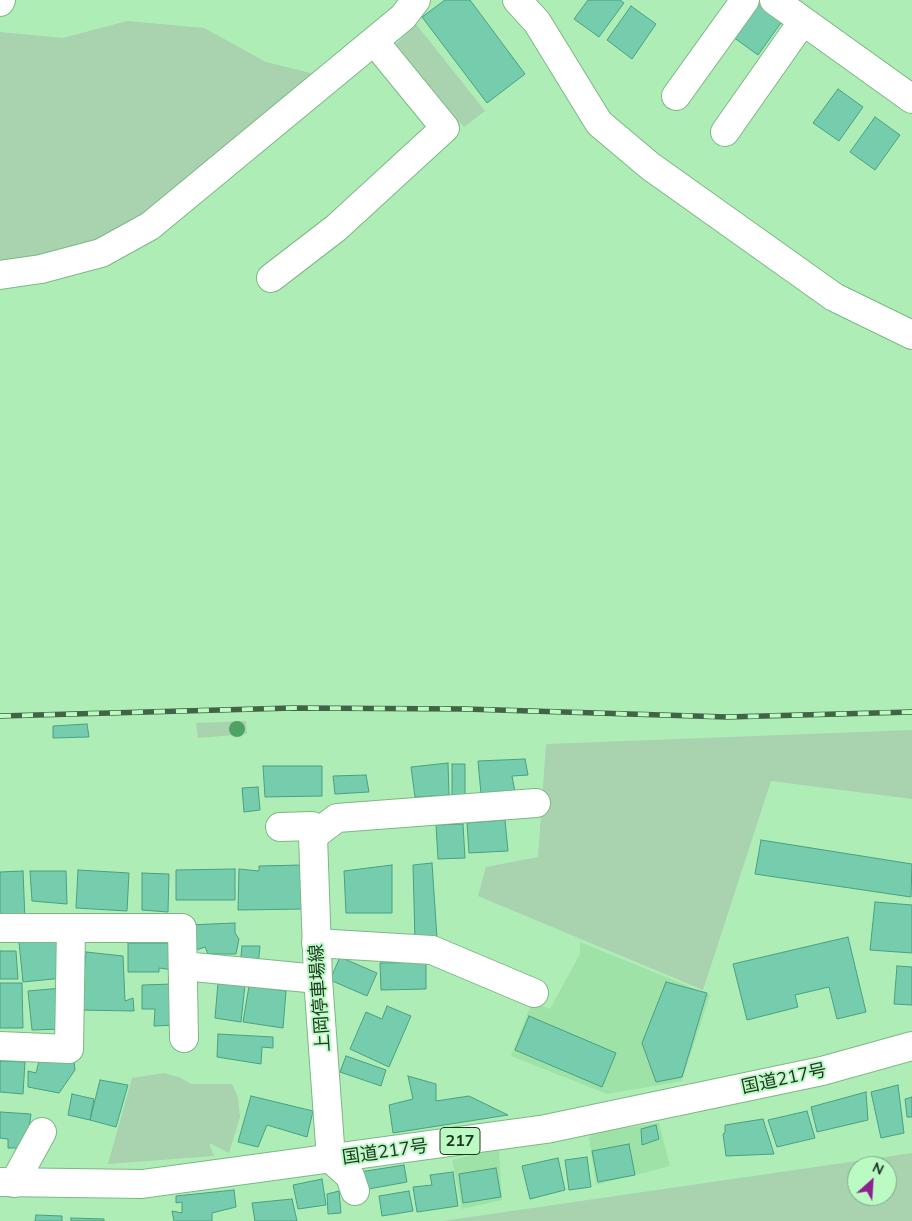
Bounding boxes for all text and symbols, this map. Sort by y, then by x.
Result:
street label: 上岡停車場線 [305,943,335,1053]
street label: 国道217号 [739,1059,829,1099]
road number: 217 [440,1128,480,1154]
street label: 国道217号 [341,1135,429,1169]
north arrow [847,1156,897,1206]
text: N [869,1158,887,1179]

